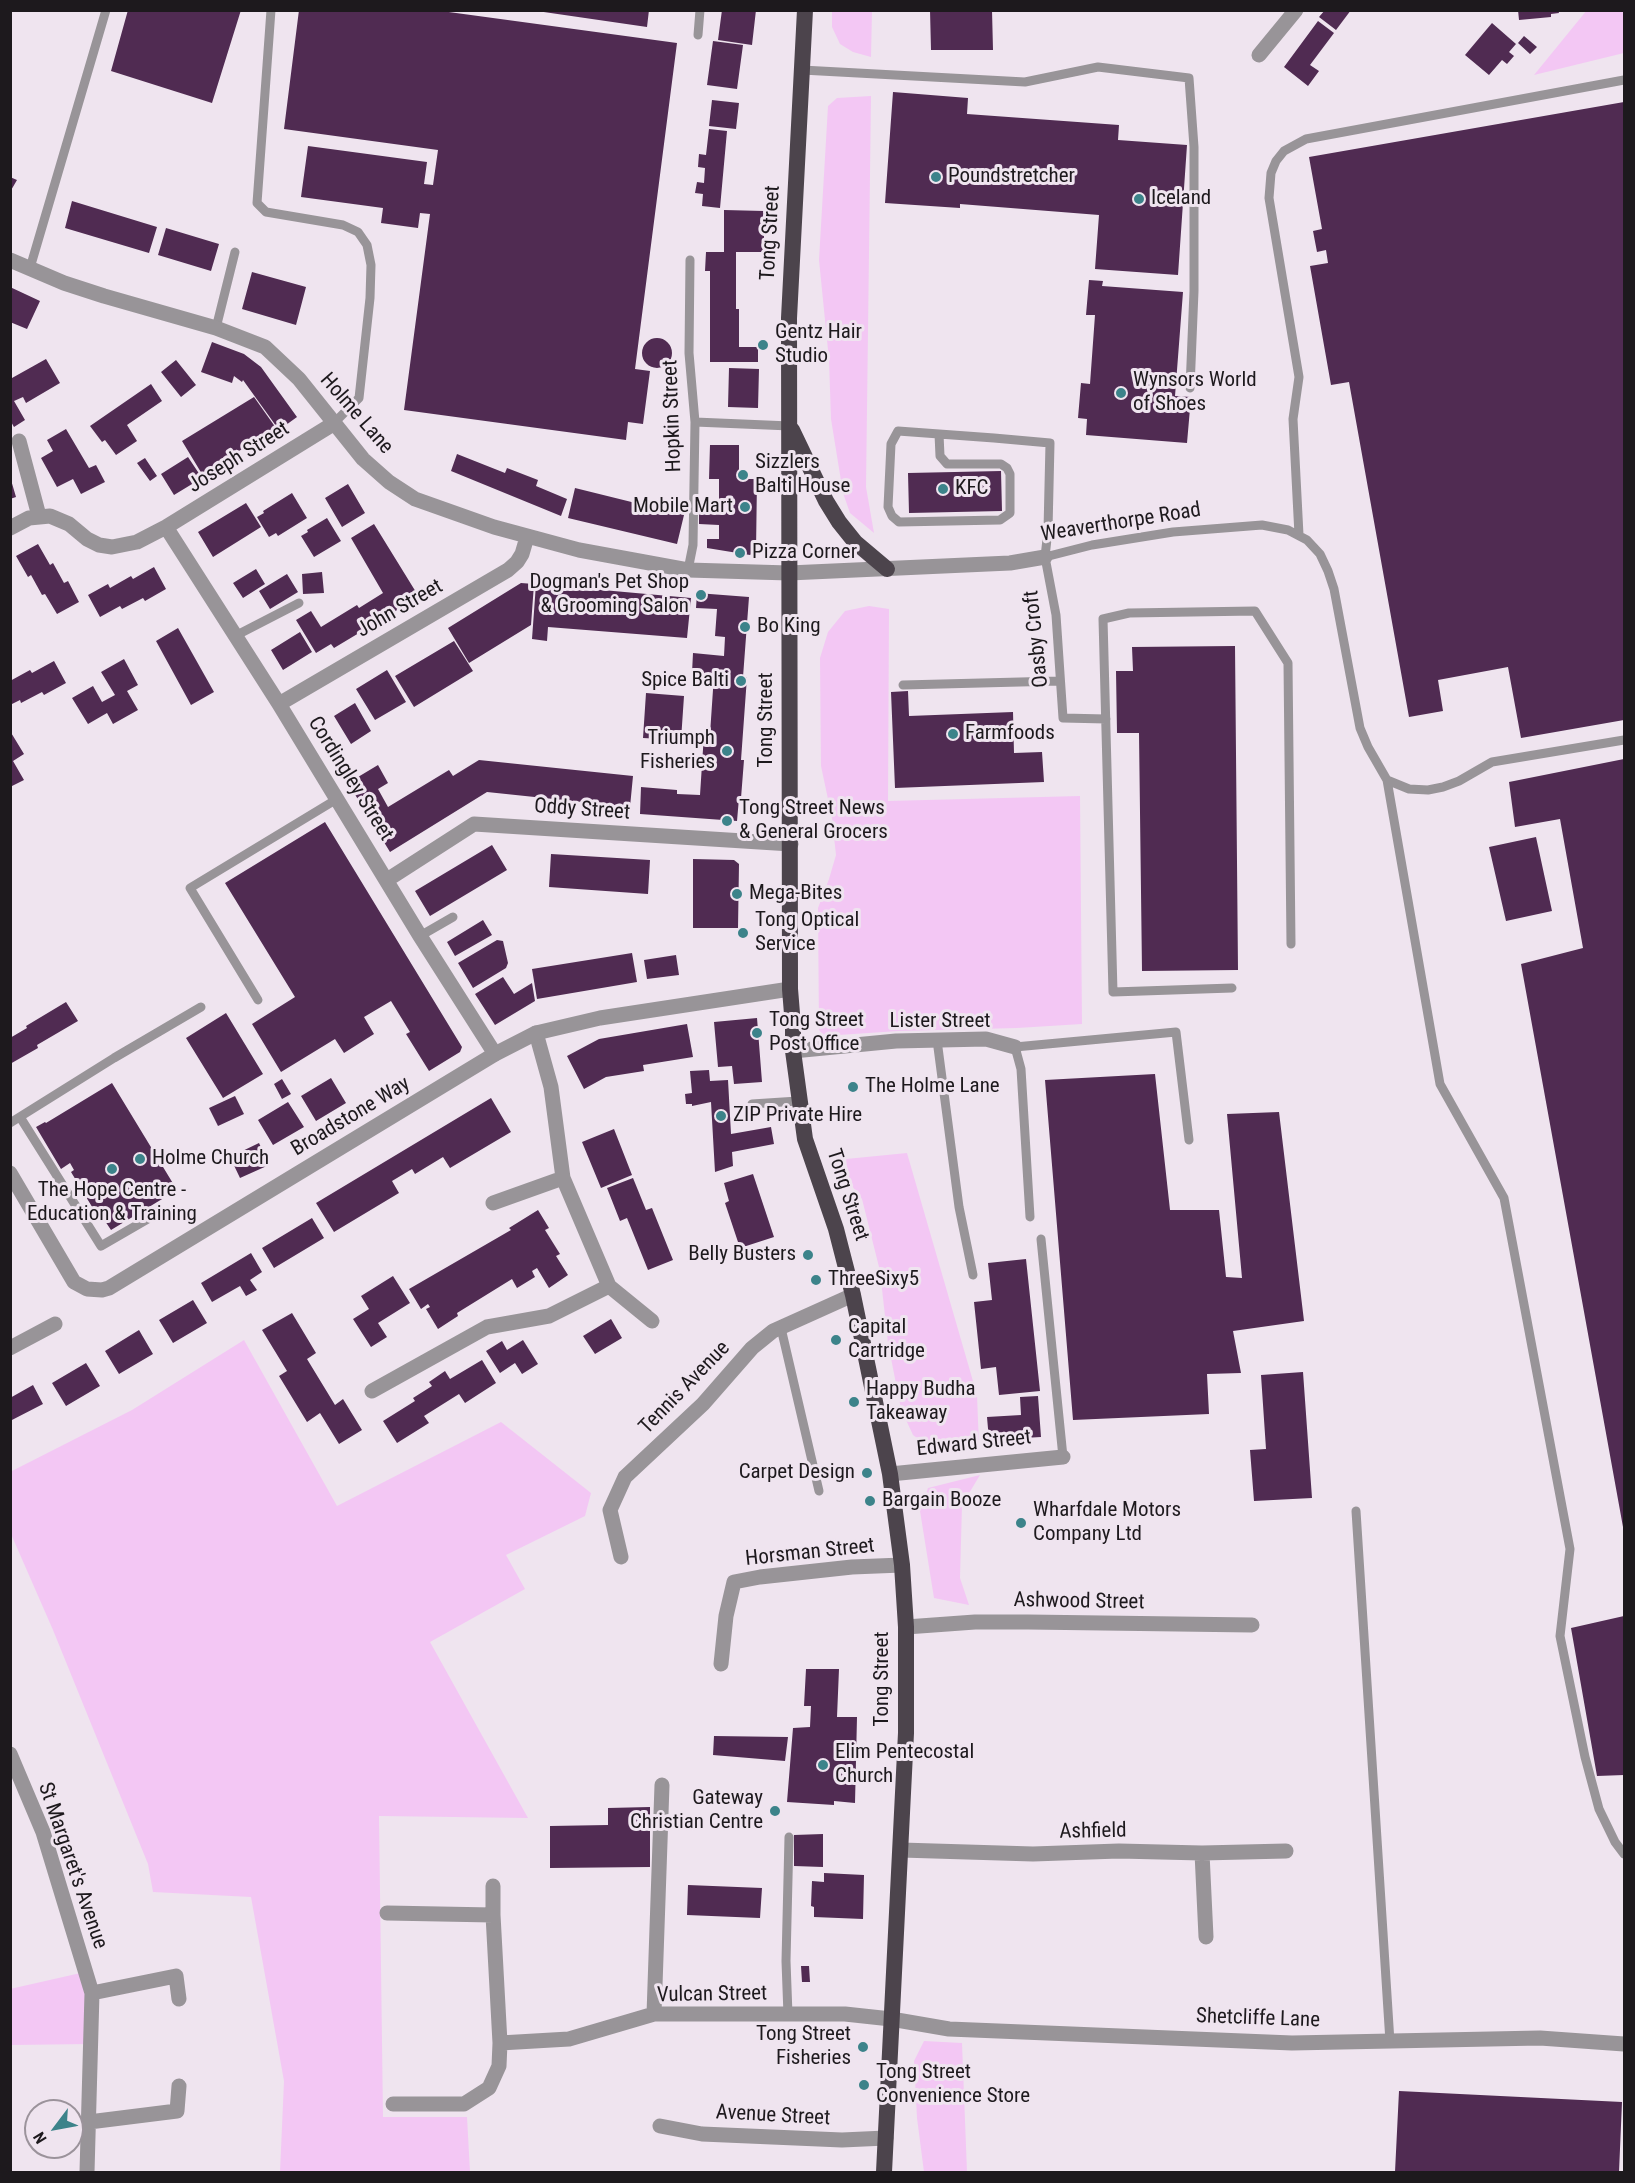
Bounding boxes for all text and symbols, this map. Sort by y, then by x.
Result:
place label: Poundstretcher [948,164,1075,190]
marker: Poundstretcher [929,170,943,184]
street label: Tong Street [756,185,786,281]
place label: Iceland [1151,186,1211,212]
marker: Iceland [1132,192,1146,206]
place label: Gentz Hair Studio [775,320,862,370]
marker: Gentz Hair Studio [756,338,770,352]
street label: Hopkin Street [658,359,688,473]
street label: Holme Lane [314,368,398,460]
place label: Wynsors World of Shoes [1133,368,1257,418]
marker: Wynsors World of Shoes [1114,386,1128,400]
street label: Joseph Street [184,417,294,499]
place label: Sizzlers Balti House [755,450,850,500]
marker: Sizzlers Balti House [736,468,750,482]
place label: KFC [955,476,988,502]
marker: KFC [936,482,950,496]
place label: Mobile Mart [633,494,733,520]
street label: Weaverthorpe Road [1039,498,1203,548]
marker: Mobile Mart [738,500,752,514]
place label: Pizza Corner [752,540,857,566]
marker: Pizza Corner [733,546,747,560]
place label: Dogman's Pet Shop & Grooming Salon [530,570,689,620]
street label: John Street [353,574,447,644]
marker: Dogman's Pet Shop & Grooming Salon [694,588,708,602]
street label: Oasby Croft [1019,589,1055,689]
place label: Bo King [757,614,821,640]
marker: Bo King [738,620,752,634]
place label: Spice Balti [641,668,729,694]
street label: Tong Street [754,672,780,768]
marker: Spice Balti [734,674,748,688]
street label: Cordingley Street [302,712,398,846]
place label: Farmfoods [965,721,1055,747]
place label: Triumph Fisheries [640,726,715,776]
marker: Farmfoods [946,727,960,741]
marker: Triumph Fisheries [720,744,734,758]
street label: Oddy Street [533,794,631,826]
place label: Tong Street News & General Grocers [739,796,888,846]
marker: Tong Street News & General Grocers [720,814,734,828]
place label: Mega-Bites [749,881,842,907]
marker: Mega-Bites [730,887,744,901]
place label: Tong Optical Service [755,908,859,958]
marker: Tong Optical Service [736,926,750,940]
place label: Tong Street Post Office [769,1008,864,1058]
street label: Lister Street [890,1009,990,1035]
marker: Tong Street Post Office [750,1026,764,1040]
street label: Broadstone Way [287,1072,415,1162]
place label: The Holme Lane [865,1074,1000,1100]
marker: The Holme Lane [846,1080,860,1094]
place label: ZIP Private Hire [733,1103,862,1129]
marker: ZIP Private Hire [714,1109,728,1123]
place label: Holme Church [152,1146,269,1172]
street label: Tong Street [820,1146,874,1244]
marker: Holme Church [133,1152,147,1166]
marker: The Hope Centre - Education & Training [105,1162,119,1176]
place label: The Hope Centre - Education & Training [27,1178,197,1228]
place label: Belly Busters [688,1242,796,1268]
marker: Belly Busters [801,1248,815,1262]
place label: ThreeSixy5 [828,1267,919,1293]
marker: ThreeSixy5 [809,1273,823,1287]
place label: Capital Cartridge [848,1315,925,1365]
marker: Capital Cartridge [829,1333,843,1347]
street label: Tennis Avenue [634,1336,736,1440]
place label: Happy Budha Takeaway [866,1377,975,1427]
marker: Happy Budha Takeaway [847,1395,861,1409]
street label: Edward Street [915,1425,1033,1463]
place label: Carpet Design [739,1460,855,1486]
marker: Carpet Design [860,1466,874,1480]
place label: Bargain Booze [882,1488,1001,1514]
marker: Bargain Booze [863,1494,877,1508]
place label: Wharfdale Motors Company Ltd [1033,1498,1181,1548]
marker: Wharfdale Motors Company Ltd [1014,1516,1028,1530]
street label: Horsman Street [744,1534,876,1572]
street label: Ashwood Street [1013,1588,1145,1616]
street label: Tong Street [870,1631,896,1727]
place label: Elim Pentecostal Church [835,1740,974,1790]
marker: Elim Pentecostal Church [816,1758,830,1772]
street label: St Margaret's Avenue [32,1779,112,1953]
place label: Gateway Christian Centre [630,1786,763,1836]
marker: Gateway Christian Centre [768,1804,782,1818]
street label: Ashfield [1059,1819,1127,1845]
street label: Vulcan Street [657,1981,767,2009]
street label: Shetcliffe Lane [1196,2004,1320,2034]
place label: Tong Street Fisheries [756,2022,851,2072]
marker: Tong Street Fisheries [856,2040,870,2054]
place label: Tong Street Convenience Store [876,2060,1030,2110]
marker: Tong Street Convenience Store [857,2078,871,2092]
north arrow [24,2099,84,2159]
street label: Avenue Street [715,2100,831,2132]
text: N [29,2129,51,2147]

